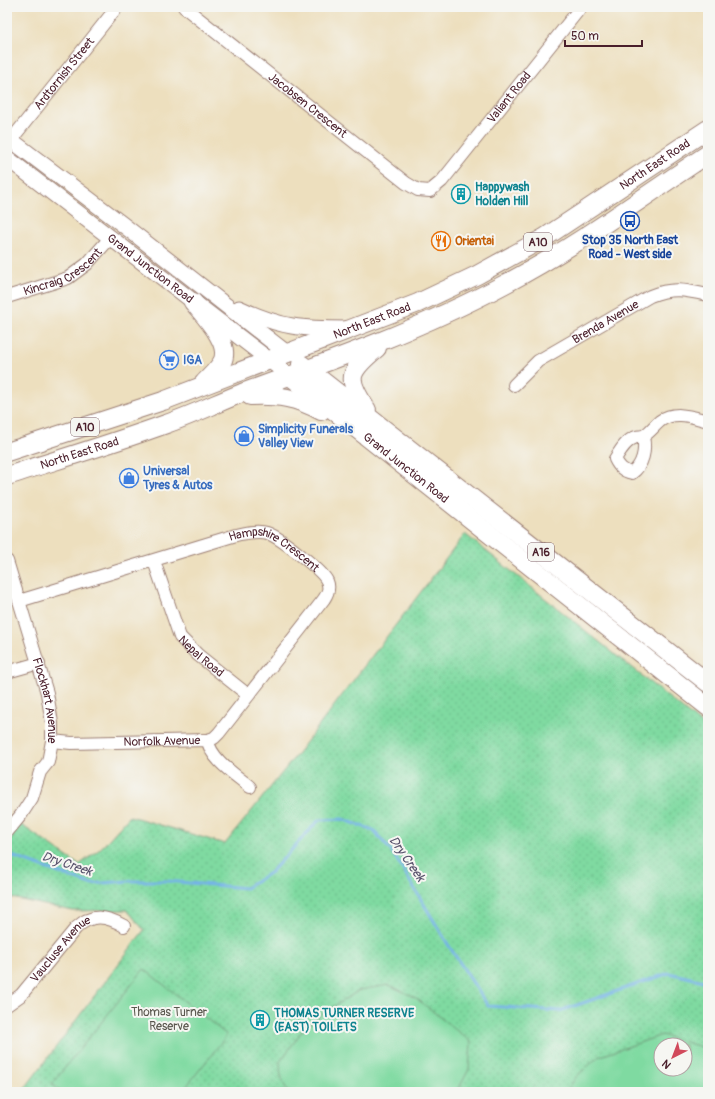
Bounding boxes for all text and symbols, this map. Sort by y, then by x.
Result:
scale bar [565,22,642,48]
text: 50 m [571,29,599,44]
street label: Ardtornish Street [31,34,98,113]
street label: Valiant Road [484,68,534,126]
street label: Jacobsen Crescent [265,69,350,141]
street label: North East Road [617,136,693,193]
place label: Happywash Holden Hill [475,180,530,209]
building icon: Happywash Holden Hill [450,183,472,205]
bus stop icon: Stop 35 North East Road - West side [619,210,641,232]
street label: Grand Junction Road [104,230,197,307]
restaurant icon: Orientai [430,230,452,252]
road number: A10 [524,233,552,251]
place label: Stop 35 North East Road - West side [582,233,679,262]
place label: Orientai [455,234,494,249]
street label: Kincraig Crescent [22,245,105,299]
street label: Brenda Avenue [570,297,642,347]
street label: North East Road [331,299,413,342]
supermarket icon: IGA [158,349,180,371]
place label: IGA [183,353,202,368]
road number: A10 [71,418,99,436]
place label: Simplicity Funerals Valley View [258,422,354,451]
shop icon: Simplicity Funerals Valley View [233,425,255,447]
street label: Grand Junction Road [360,429,452,506]
street label: North East Road [38,433,121,473]
place label: Universal Tyres & Autos [142,464,213,493]
shop icon: Universal Tyres & Autos [118,467,140,489]
street label: Hampshire Crescent [227,524,323,575]
road number: A16 [528,543,554,561]
street label: Nepal Road [175,632,227,680]
street label: Flockhart Avenue [29,656,60,744]
street label: Norfolk Avenue [123,733,201,749]
water label: Dry Creek [386,833,429,886]
water label: Dry Creek [40,848,96,880]
street label: Vaucluse Avenue [27,912,93,985]
park label: Thomas Turner Reserve [131,1005,208,1034]
place label: THOMAS TURNER RESERVE (EAST) TOILETS [273,1006,415,1035]
building icon: THOMAS TURNER RESERVE (EAST) TOILETS [249,1009,271,1031]
north arrow [653,1037,693,1077]
text: N [659,1056,674,1071]

